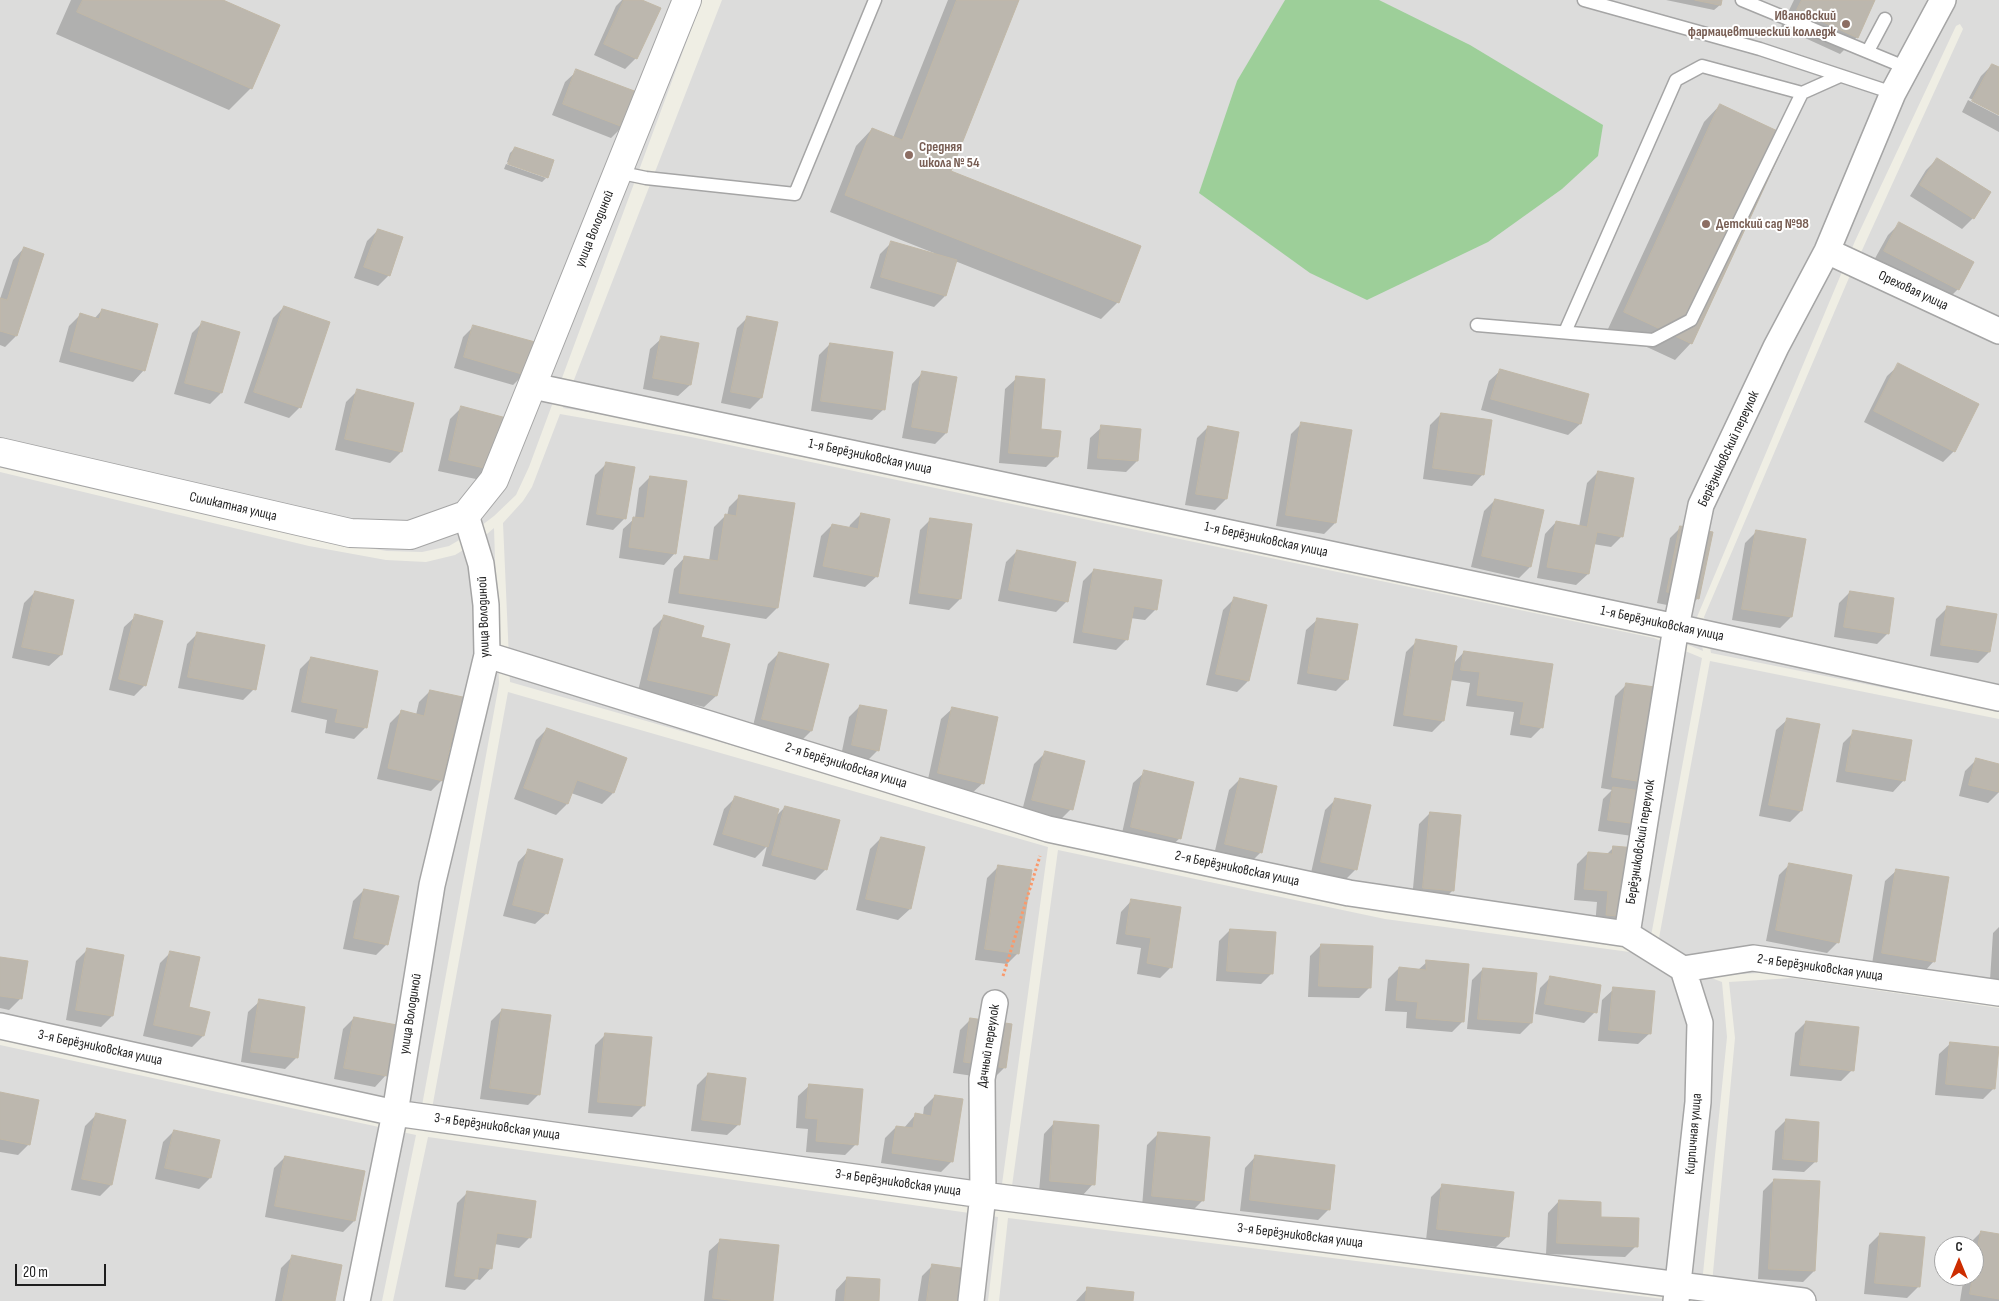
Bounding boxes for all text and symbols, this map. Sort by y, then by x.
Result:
place label: Ивановский фармацевтический колледж [1688,8,1836,40]
marker: Ивановский фармацевтический колледж [1840,18,1852,30]
place label: Средняя школа № 54 [919,139,979,172]
marker: Средняя школа № 54 [903,149,915,161]
street label: улица Володиной [572,188,618,270]
place label: Детский сад №98 [1716,216,1809,232]
marker: Детский сад №98 [1700,218,1712,230]
street label: Ореховая улица [1875,267,1951,315]
street label: Берёзниковский переулок [1695,388,1763,510]
street label: 1-я Берёзниковская улица [807,436,933,478]
street label: Силикатная улица [188,489,278,525]
street label: 1-я Берёзниковская улица [1203,519,1329,561]
street label: улица Володиной [474,576,494,658]
street label: 1-я Берёзниковская улица [1599,603,1725,645]
street label: 2-я Берёзниковская улица [783,739,909,793]
street label: Берёзниковский переулок [1623,778,1659,906]
street label: 2-я Берёзниковская улица [1173,848,1301,890]
street label: 2-я Берёзниковская улица [1756,951,1884,985]
street label: улица Володиной [396,972,426,1056]
street label: Дачный переулок [974,1003,1004,1089]
street label: 3-я Берёзниковская улица [36,1027,164,1069]
street label: Кирпичная улица [1682,1093,1706,1175]
street label: 3-я Берёзниковская улица [433,1110,561,1144]
street label: 3-я Берёзниковская улица [834,1166,962,1200]
street label: 3-я Берёзниковская улица [1236,1220,1364,1252]
north arrow [1934,1236,1984,1286]
text: С [1955,1238,1963,1255]
scale bar [18,1254,109,1286]
text: 20 m [23,1263,48,1282]

